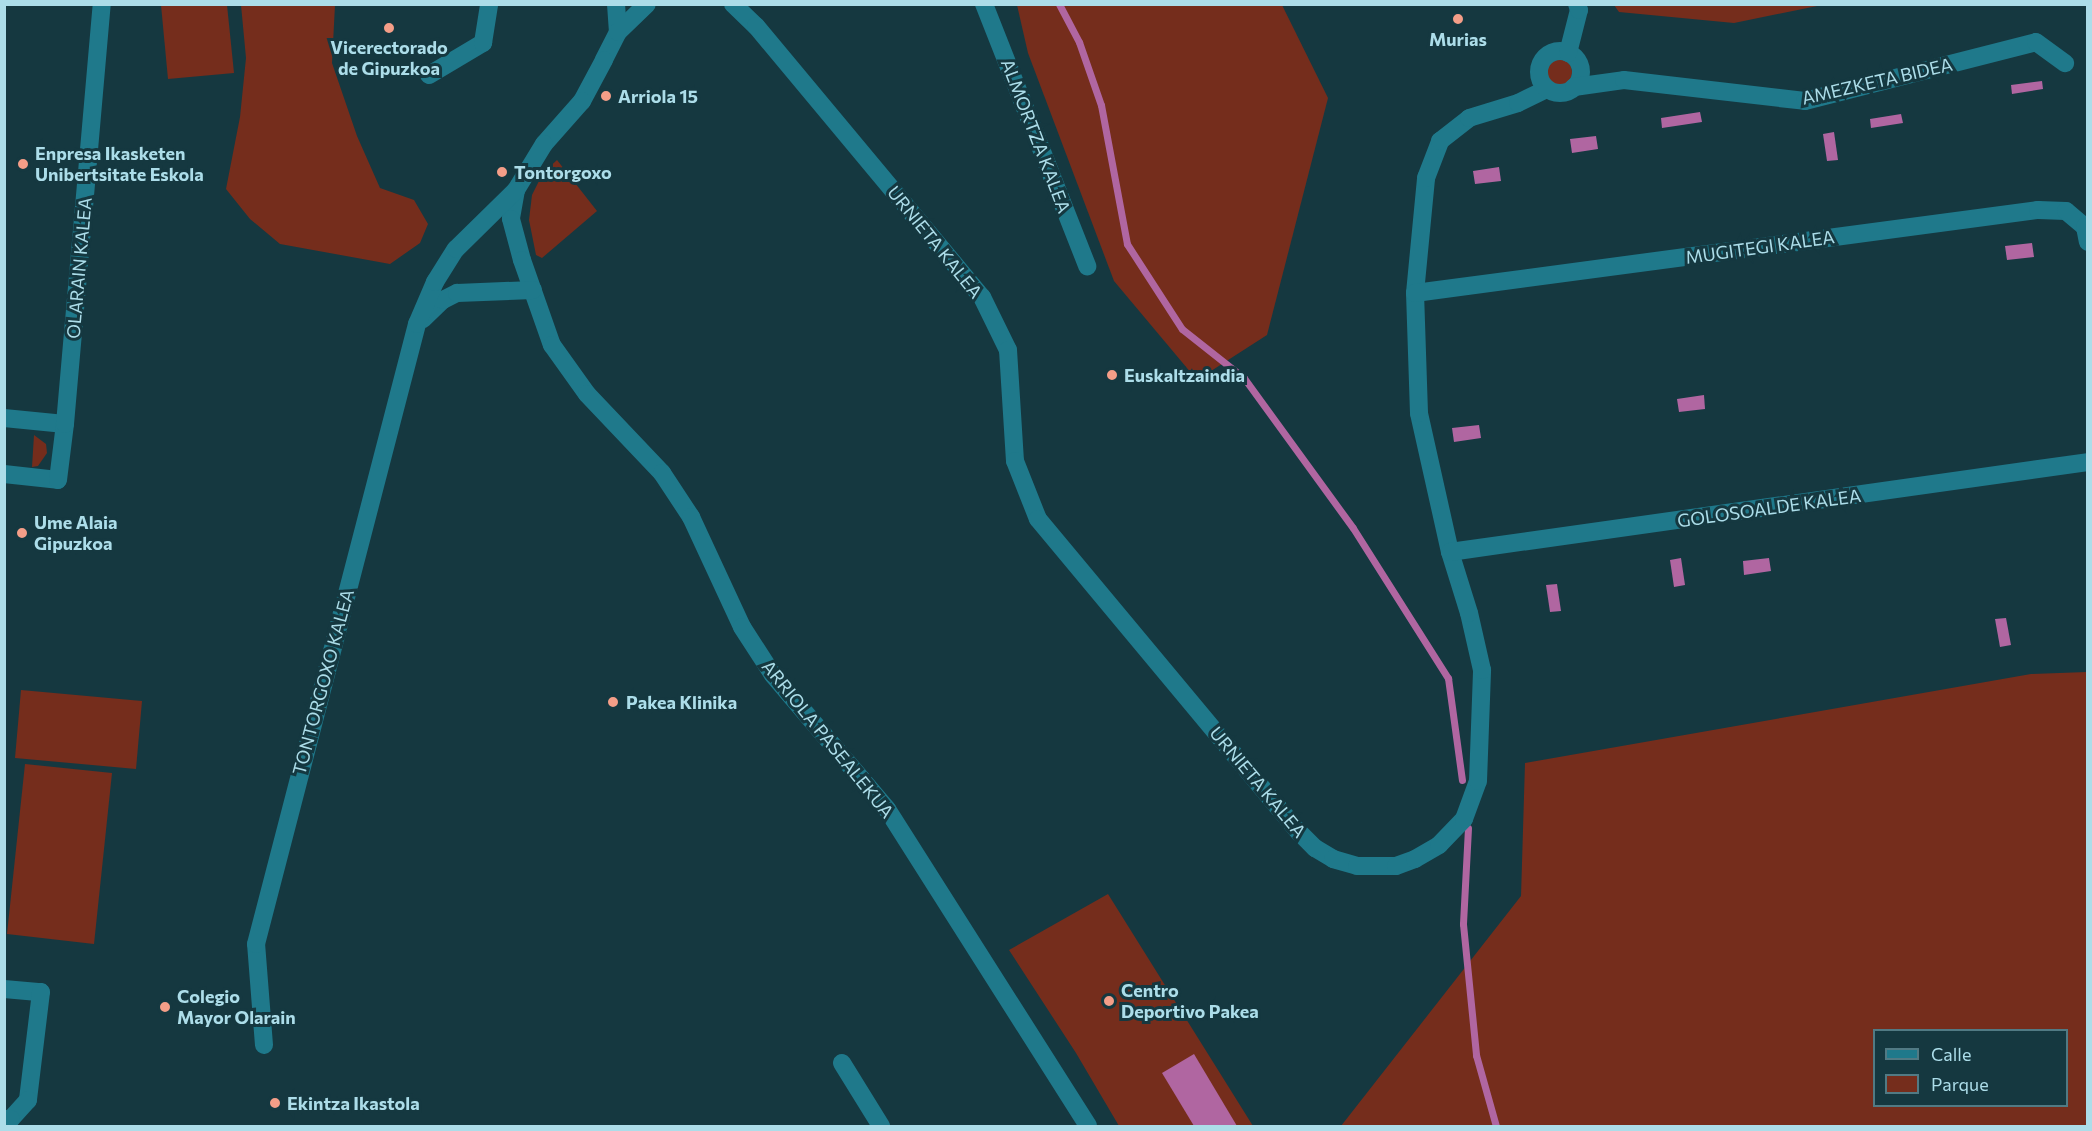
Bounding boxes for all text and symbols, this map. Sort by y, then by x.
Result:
marker: Murias [1451,12,1465,26]
marker: Vicerectorado de Gipuzkoa [382,21,396,35]
place label: Murias [1429,28,1487,50]
place label: Vicerectorado de Gipuzkoa [330,37,448,80]
street label: AMEZKETA BIDEA [1800,53,1954,109]
street label: ALMORTZA KALEA [997,56,1075,216]
place label: Arriola 15 [618,85,698,107]
marker: Arriola 15 [599,89,613,103]
place label: Enpresa Ikasketen Unibertsitate Eskola [35,143,204,186]
marker: Enpresa Ikasketen Unibertsitate Eskola [16,157,30,171]
place label: Tontorgoxo [514,161,612,183]
marker: Tontorgoxo [495,165,509,179]
street label: URNIETA KALEA [883,181,987,303]
street label: OLARAIN KALEA [62,196,96,340]
street label: MUGITEGI KALEA [1684,226,1836,268]
place label: Euskaltzaindia [1124,364,1245,386]
marker: Euskaltzaindia [1105,368,1119,382]
street label: GOLOSOALDE KALEA [1676,484,1862,532]
place label: Ume Alaia Gipuzkoa [34,512,118,554]
marker: Ume Alaia Gipuzkoa [15,526,29,540]
street label: TONTORGOXO KALEA [288,587,358,777]
street label: ARRIOLA PASEALEKUA [758,656,898,822]
place label: Pakea Klinika [626,691,737,713]
marker: Pakea Klinika [604,693,622,711]
street label: URNIETA KALEA [1205,722,1311,842]
place label: Centro Deportivo Pakea [1121,980,1259,1022]
place label: Colegio Mayor Olarain [177,986,296,1028]
marker: Centro Deportivo Pakea [1102,994,1116,1008]
marker: Colegio Mayor Olarain [158,1000,172,1014]
legend [1873,1029,2068,1107]
text: Calle [1931,1043,1971,1065]
text: Parque [1931,1073,1989,1095]
place label: Ekintza Ikastola [287,1092,420,1114]
marker: Ekintza Ikastola [268,1096,282,1110]

